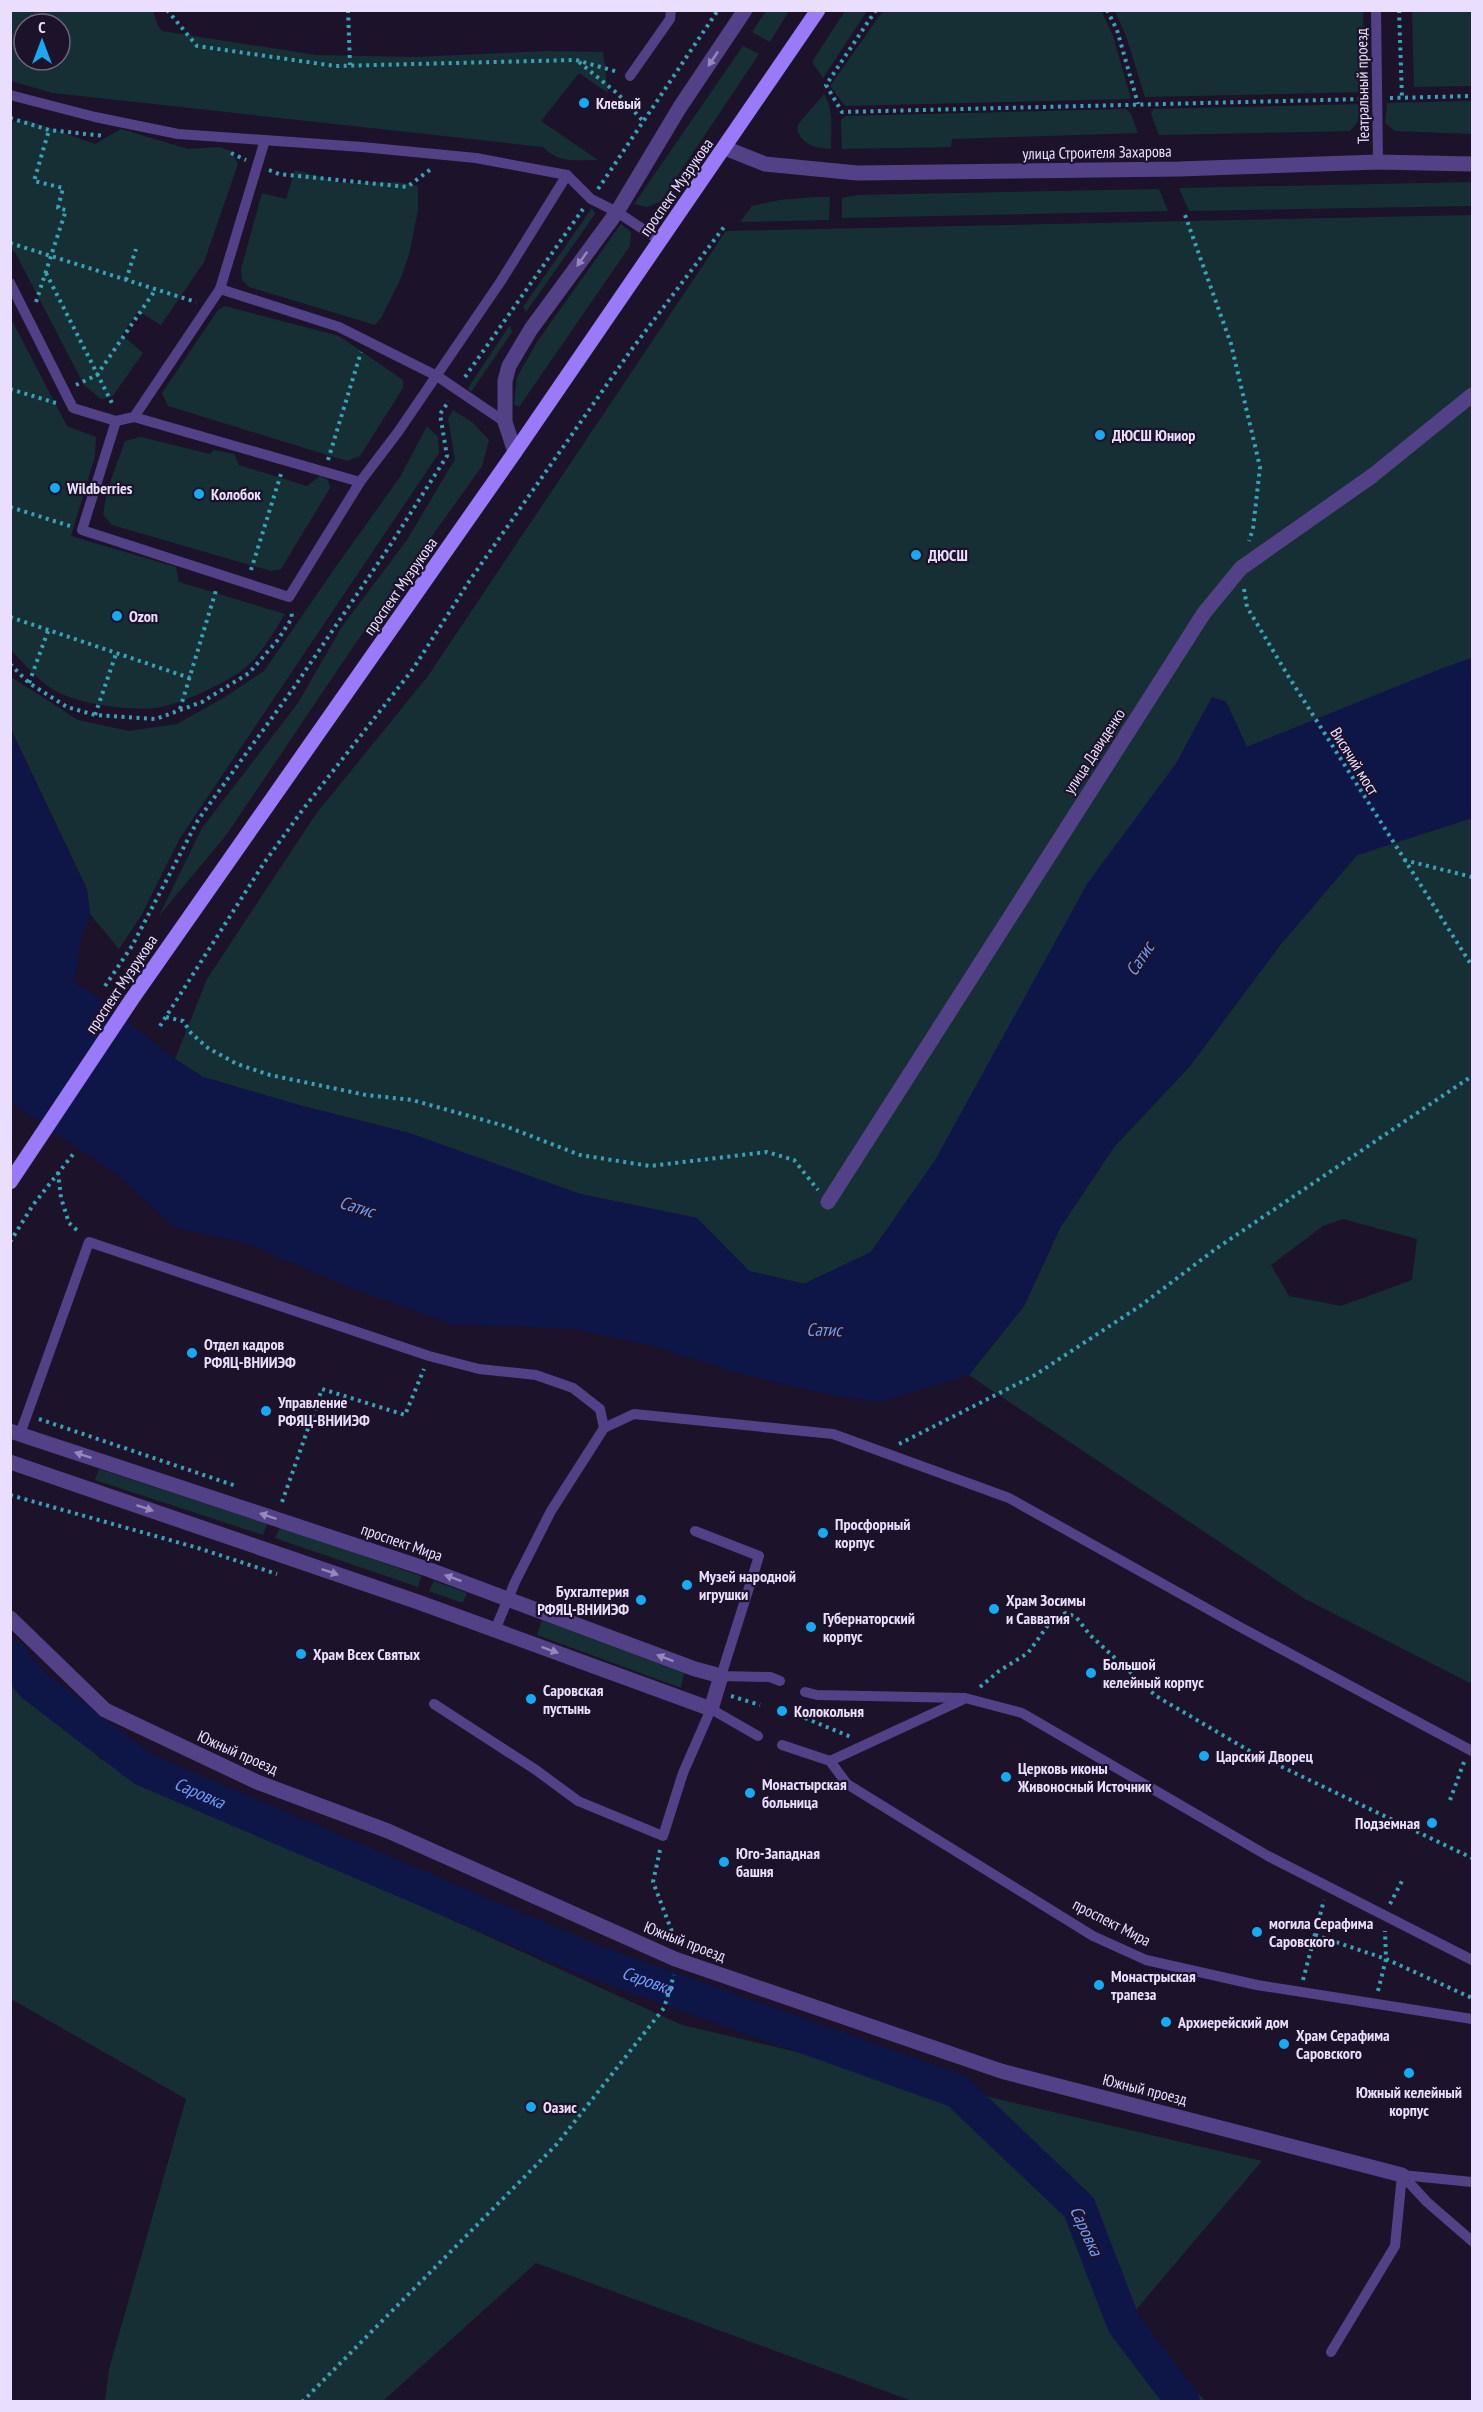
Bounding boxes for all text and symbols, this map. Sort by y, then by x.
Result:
north arrow [12,12,72,72]
text: С [38,17,46,37]
street label: Театральный проезд [1351,28,1373,144]
one-way arrow [708,51,719,67]
place label: Клевый [596,93,641,113]
marker: Клевый [577,96,591,110]
street label: проспект Музрукова [635,134,717,240]
street label: улица Строителя Захарова [1022,141,1172,163]
one-way arrow [577,251,589,266]
place label: ДЮСШ Юниор [1112,425,1195,445]
marker: ДЮСШ Юниор [1093,428,1107,442]
place label: Wildberries [66,478,133,498]
marker: Wildberries [48,481,62,495]
place label: Колобок [211,484,261,504]
marker: Колобок [192,487,206,501]
street label: проспект Музрукова [359,533,441,639]
place label: ДЮСШ [928,545,968,565]
marker: ДЮСШ [909,548,923,562]
place label: Ozon [129,606,158,626]
marker: Ozon [110,609,124,623]
street label: улица Давиденко [1059,704,1129,798]
street label: Висячий мост [1326,723,1384,799]
street label: проспект Музрукова [81,931,161,1037]
water label: Сатис [1120,935,1160,980]
water label: Сатис [337,1190,380,1223]
water label: Сатис [806,1318,845,1341]
place label: Отдел кадров РФЯЦ-ВНИИЭФ [204,1334,296,1372]
marker: Отдел кадров РФЯЦ-ВНИИЭФ [185,1346,199,1360]
place label: Управление РФЯЦ-ВНИИЭФ [277,1392,370,1430]
marker: Управление РФЯЦ-ВНИИЭФ [259,1404,273,1418]
one-way arrow [74,1449,92,1459]
one-way arrow [136,1504,154,1514]
one-way arrow [259,1511,277,1520]
place label: Просфорный корпус [835,1514,910,1552]
street label: проспект Мира [359,1519,445,1565]
marker: Просфорный корпус [816,1526,830,1540]
place label: Музей народной игрушки [699,1566,796,1604]
one-way arrow [321,1567,339,1577]
one-way arrow [444,1573,462,1582]
marker: Музей народной игрушки [680,1578,694,1592]
place label: Бухгалтерия РФЯЦ-ВНИИЭФ [537,1581,629,1619]
place label: Храм Зосимы и Савватия [1006,1590,1086,1628]
marker: Бухгалтерия РФЯЦ-ВНИИЭФ [634,1593,648,1607]
marker: Храм Зосимы и Савватия [987,1602,1001,1616]
place label: Губернаторский корпус [823,1608,915,1646]
marker: Губернаторский корпус [804,1620,818,1634]
place label: Храм Всех Святых [313,1644,420,1664]
one-way arrow [541,1645,559,1655]
marker: Храм Всех Святых [294,1647,308,1661]
one-way arrow [656,1652,674,1662]
place label: Большой келейный корпус [1103,1654,1204,1692]
marker: Большой келейный корпус [1084,1666,1098,1680]
place label: Саровская пустынь [543,1680,604,1718]
marker: Саровская пустынь [524,1692,538,1706]
place label: Колокольня [794,1701,864,1721]
marker: Колокольня [775,1704,789,1718]
street label: Южный проезд [195,1725,281,1779]
place label: Царский Дворец [1216,1746,1313,1766]
marker: Царский Дворец [1197,1749,1211,1763]
place label: Церковь иконы Живоносный Источник [1017,1758,1152,1796]
marker: Церковь иконы Живоносный Источник [999,1770,1013,1784]
water label: Саровка [171,1772,229,1814]
place label: Монастырская больница [762,1774,847,1812]
marker: Монастырская больница [743,1786,757,1800]
place label: Подземная [1355,1813,1420,1833]
marker: Подземная [1425,1816,1439,1830]
place label: Юго-Западная башня [736,1843,820,1881]
marker: Юго-Западная башня [717,1855,731,1869]
street label: проспект Мира [1070,1894,1154,1950]
place label: могила Серафима Саровского [1269,1913,1374,1951]
street label: Южный проезд [641,1916,729,1966]
marker: могила Серафима Саровского [1250,1925,1264,1939]
water label: Саровка [619,1961,677,2000]
place label: Монастрыская трапеза [1111,1966,1196,2004]
marker: Монастрыская трапеза [1092,1978,1106,1992]
place label: Архиерейский дом [1177,2012,1289,2032]
marker: Архиерейский дом [1159,2015,1173,2029]
place label: Храм Серафима Саровского [1296,2025,1390,2063]
marker: Храм Серафима Саровского [1277,2037,1291,2051]
marker: Южный келейный корпус [1402,2066,1416,2080]
street label: Южный проезд [1101,2069,1189,2109]
place label: Южный келейный корпус [1356,2082,1462,2120]
place label: Оазис [543,2097,577,2117]
marker: Оазис [524,2100,538,2114]
water label: Саровка [1065,2202,1108,2260]

